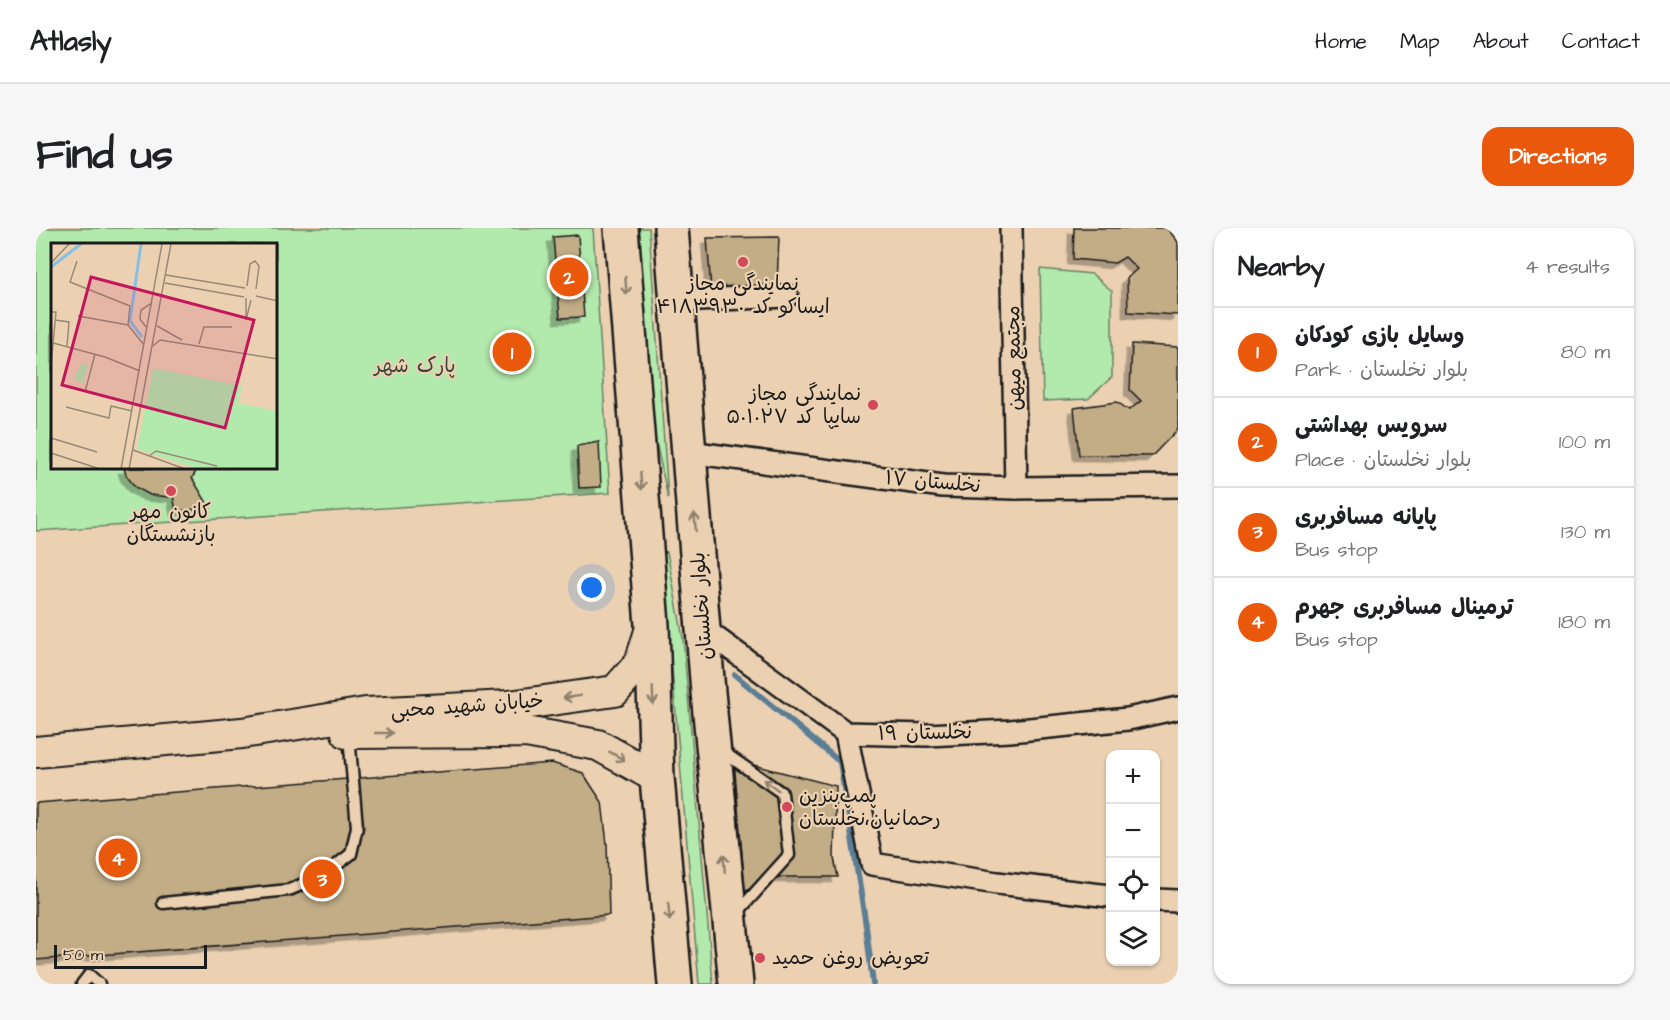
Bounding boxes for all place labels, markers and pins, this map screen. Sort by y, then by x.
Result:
pin: 2 [550,254,588,300]
marker: نمایندگی مجاز ایساکو کد ۴۱۸۳۹۳۰ [736,255,750,269]
place label: نمایندگی مجاز ایساکو کد ۴۱۸۳۹۳۰ [656,270,830,321]
pin: 1 [492,330,532,374]
place label: نمایندگی مجاز سایپا کد ۵۰۱۰۲۷ [726,380,861,431]
marker: نمایندگی مجاز سایپا کد ۵۰۱۰۲۷ [866,398,880,412]
marker: کانون مهر بازنشستگان [164,484,178,498]
place label: کانون مهر بازنشستگان [126,498,216,549]
place label: پمپ‌بنزین رحمانیان،نخلستان [799,782,941,833]
marker: پمپ‌بنزین رحمانیان،نخلستان [780,800,794,814]
pin: 4 [98,836,137,880]
pin: 3 [302,856,342,902]
place label: تعویض روغن حمید [772,944,929,972]
marker: تعویض روغن حمید [753,951,767,965]

